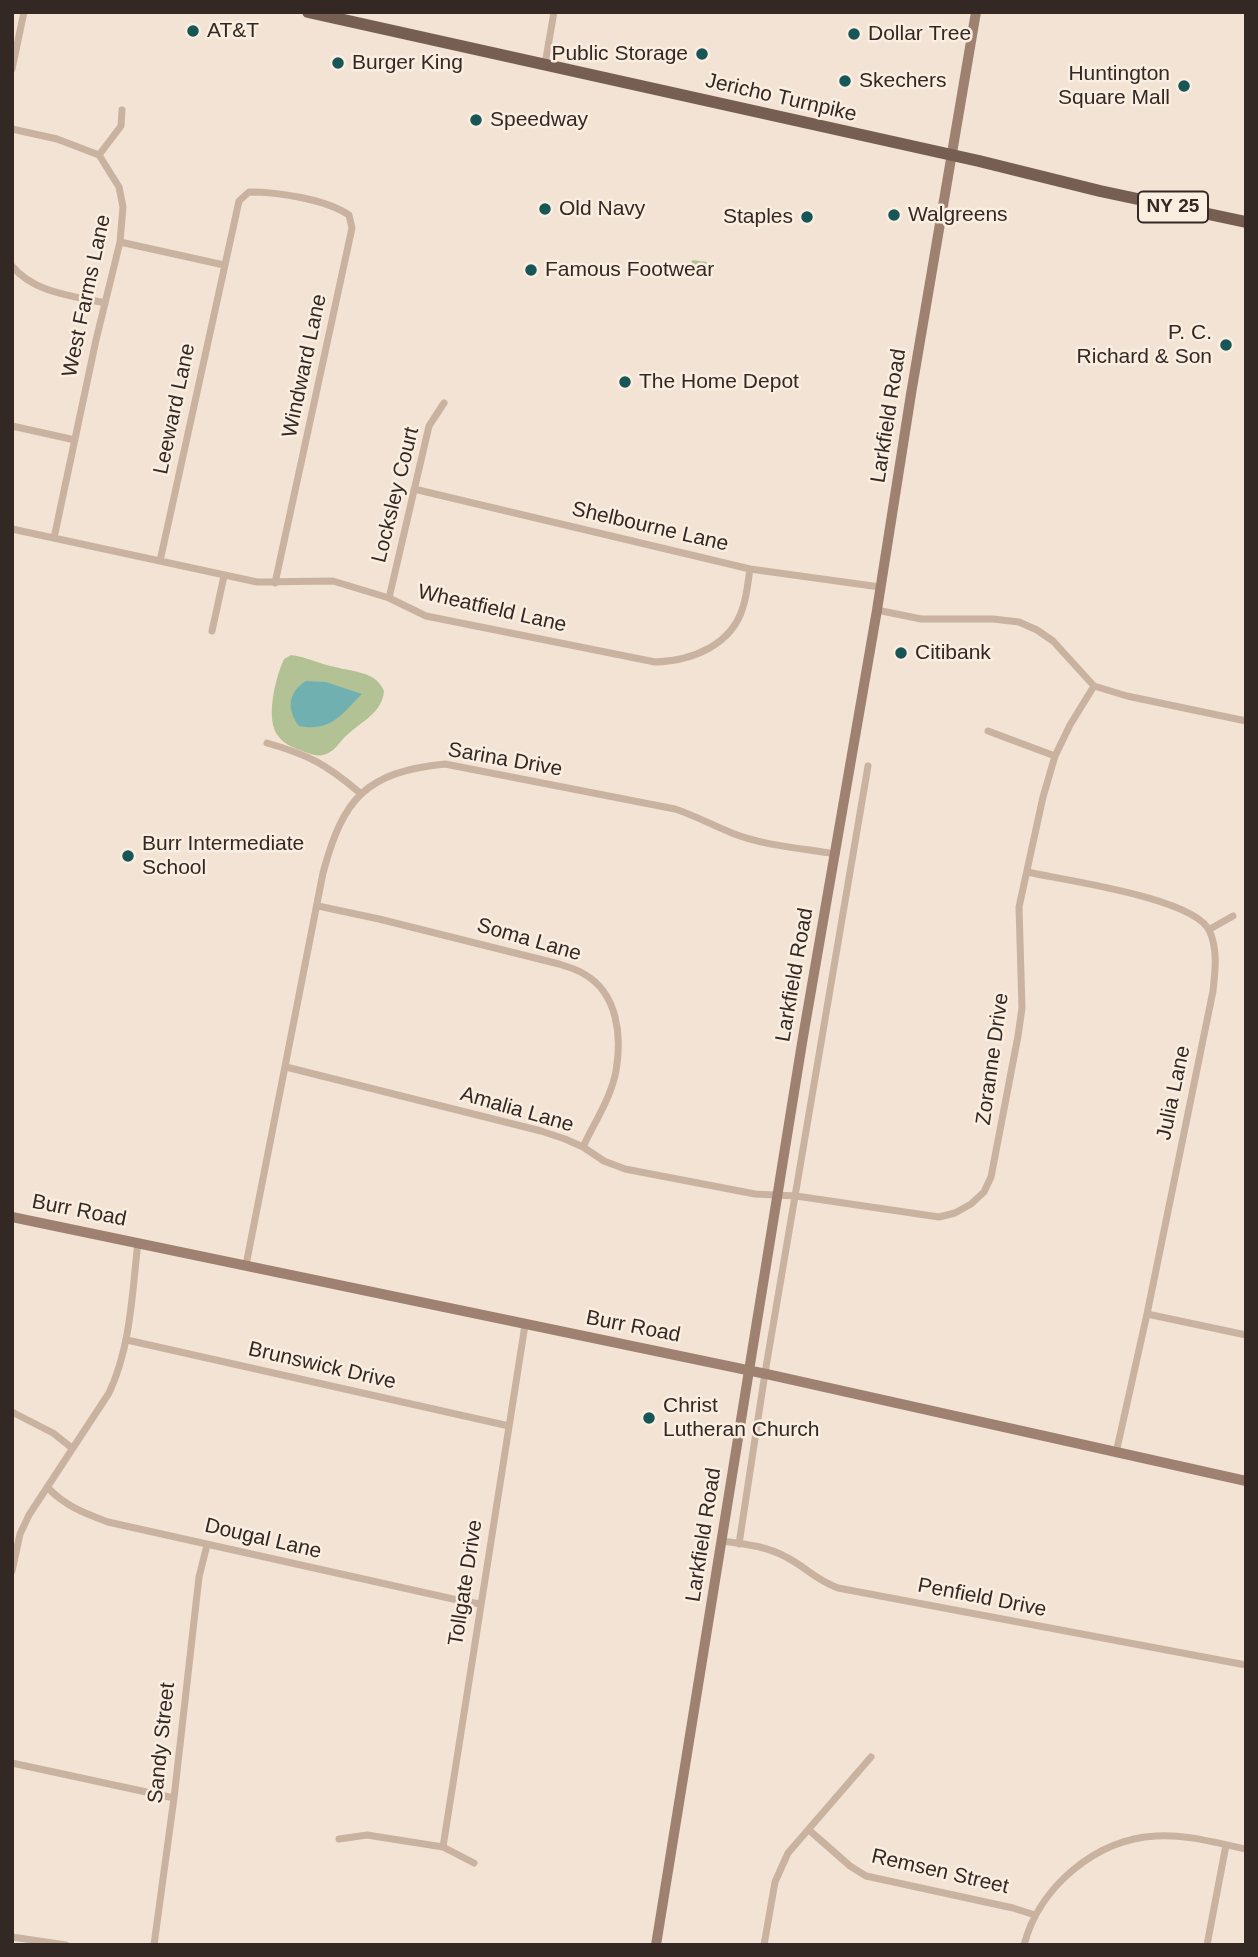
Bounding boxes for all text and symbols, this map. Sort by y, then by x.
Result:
place label: AT&T [207,18,259,44]
place label: Dollar Tree [868,21,971,47]
marker: AT&T [185,23,201,39]
marker: Dollar Tree [846,26,862,42]
place label: Public Storage [551,41,688,67]
marker: Public Storage [694,46,710,62]
place label: Burger King [352,50,463,76]
marker: Burger King [330,55,346,71]
place label: Huntington Square Mall [1058,61,1170,111]
street label: Jericho Turnpike [703,68,859,128]
place label: Skechers [859,68,947,94]
marker: Skechers [837,73,853,89]
marker: Huntington Square Mall [1176,78,1192,94]
place label: Speedway [490,107,588,133]
marker: Speedway [468,112,484,128]
road number: NY 25 [1138,192,1208,223]
place label: Old Navy [559,196,645,222]
marker: Old Navy [537,201,553,217]
place label: Walgreens [908,202,1008,228]
place label: Staples [723,204,793,230]
marker: Walgreens [886,207,902,223]
marker: Staples [799,209,815,225]
street label: West Farms Lane [57,213,117,379]
place label: Famous Footwear [545,257,714,283]
marker: Famous Footwear [523,262,539,278]
street label: Windward Lane [278,292,332,440]
place label: P. C. Richard & Son [1077,320,1212,370]
marker: P. C. Richard & Son [1218,337,1234,353]
street label: Leeward Lane [149,341,201,477]
street label: Larkfield Road [866,347,912,485]
place label: The Home Depot [639,369,799,395]
marker: The Home Depot [617,374,633,390]
street label: Locksley Court [367,425,425,565]
street label: Shelbourne Lane [569,497,731,557]
street label: Wheatfield Lane [415,580,569,638]
place label: Citibank [915,640,991,666]
marker: Citibank [893,645,909,661]
street label: Sarina Drive [446,738,564,782]
place label: Burr Intermediate School [142,831,304,881]
marker: Burr Intermediate School [120,848,136,864]
street label: Larkfield Road [771,906,819,1044]
street label: Soma Lane [474,913,584,967]
street label: Zoranne Drive [971,991,1015,1127]
street label: Julia Lane [1152,1044,1196,1142]
street label: Amalia Lane [457,1082,577,1138]
street label: Burr Road [30,1190,128,1232]
street label: Burr Road [584,1306,682,1348]
street label: Brunswick Drive [246,1337,398,1395]
place label: Christ Lutheran Church [663,1393,819,1443]
marker: Christ Lutheran Church [641,1410,657,1426]
street label: Larkfield Road [681,1466,727,1604]
street label: Dougal Lane [202,1513,324,1565]
street label: Tollgate Drive [444,1518,488,1648]
street label: Penfield Drive [915,1573,1049,1623]
street label: Sandy Street [143,1681,181,1805]
street label: Remsen Street [869,1844,1011,1900]

